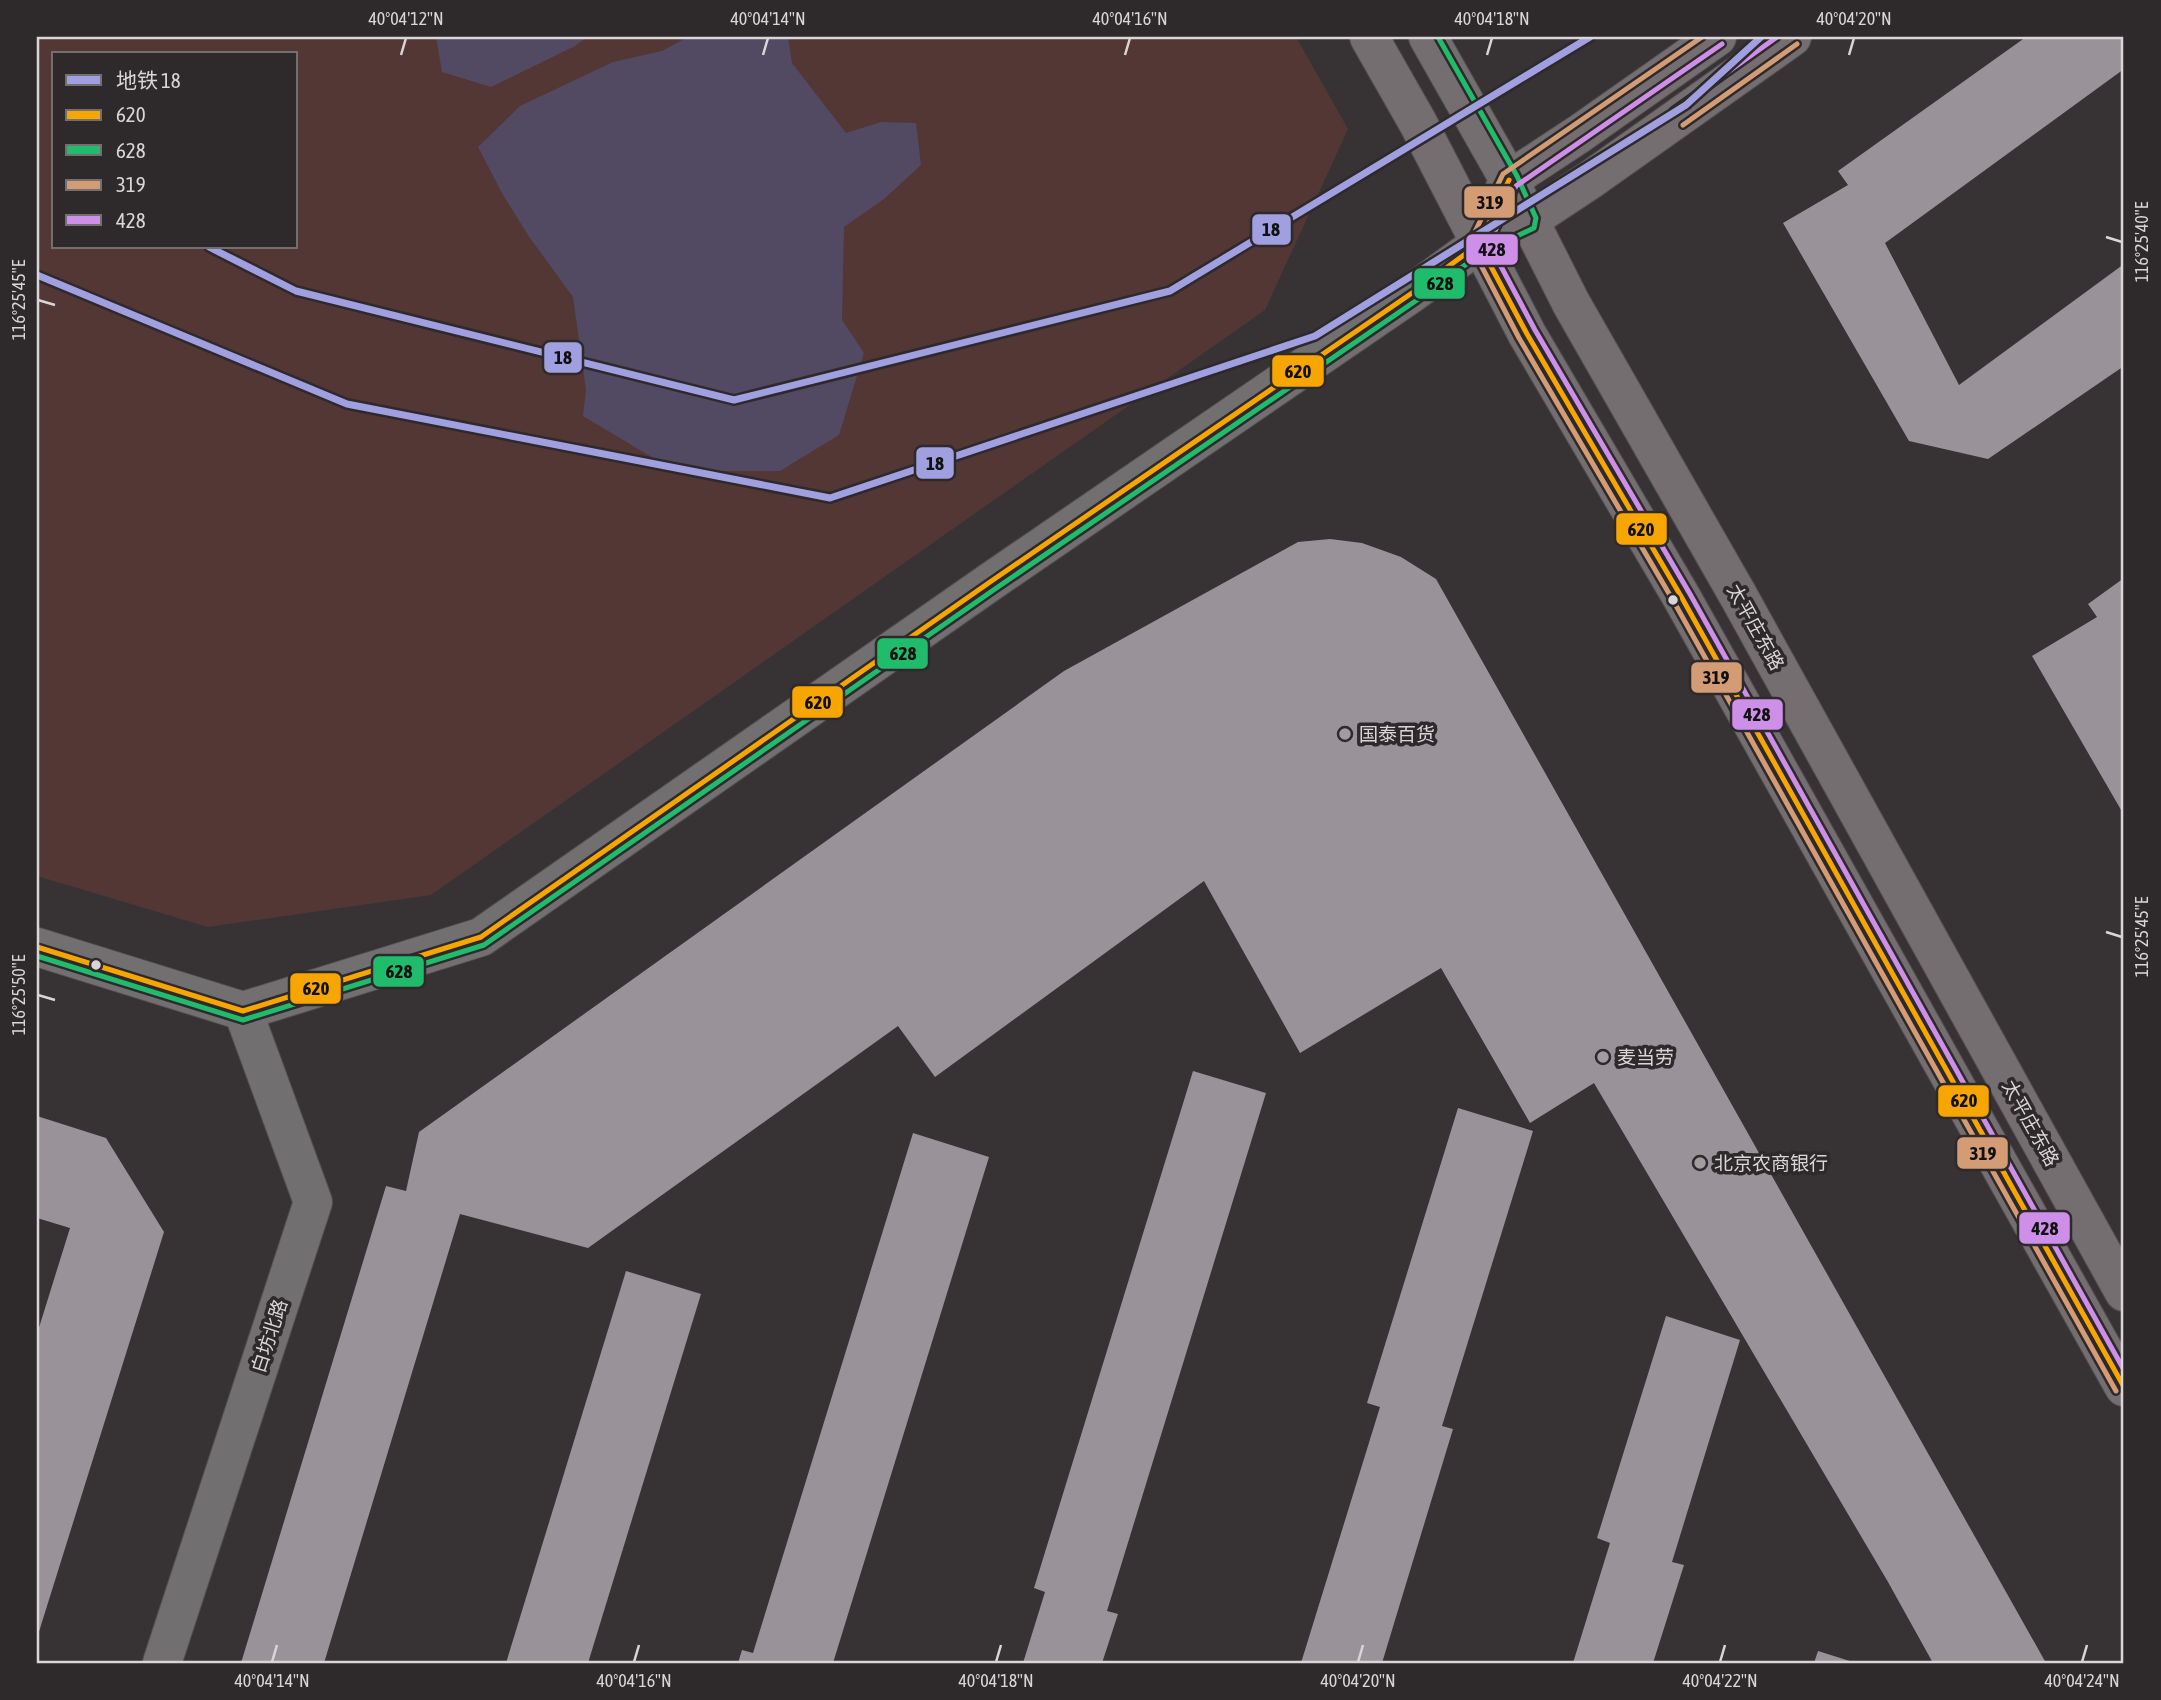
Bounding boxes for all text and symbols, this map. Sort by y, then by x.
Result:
text: 40°04'12"N [368,8,444,29]
text: 40°04'14"N [730,8,806,29]
text: 40°04'16"N [1092,8,1168,29]
text: 40°04'18"N [1454,8,1530,29]
text: 40°04'20"N [1816,8,1892,29]
legend [52,52,298,248]
text: 地铁 18 [116,68,181,92]
text: 620 [116,102,146,126]
text: 628 [116,138,146,162]
text: 319 [116,172,146,196]
line badge: 319 [1463,185,1516,219]
text: 319 [1477,191,1503,213]
text: 116°25'40"E [2131,201,2152,282]
text: 428 [116,208,146,232]
line badge: 18 [1251,213,1292,246]
text: 18 [1262,218,1280,240]
line badge: 428 [1465,233,1519,266]
text: 428 [1478,238,1505,260]
text: 116°25'45"E [8,259,29,340]
line badge: 628 [1413,267,1466,300]
text: 628 [1427,272,1453,294]
line badge: 18 [543,341,583,374]
text: 18 [554,346,572,368]
line badge: 620 [1271,354,1325,388]
text: 620 [1285,360,1311,382]
line badge: 18 [915,446,955,480]
text: 18 [926,452,944,474]
line badge: 620 [1615,512,1668,546]
text: 620 [1628,518,1654,540]
street label: 太平庄东路 [1723,580,1789,674]
unlabelled marker [1666,593,1680,607]
line badge: 628 [876,637,929,670]
text: 628 [890,642,916,664]
line badge: 319 [1690,661,1743,694]
text: 319 [1703,666,1729,688]
line badge: 620 [791,685,844,719]
text: 620 [805,691,831,713]
line badge: 428 [1731,698,1784,731]
text: 428 [1743,703,1770,725]
place label: 国泰百货 [1359,723,1435,745]
marker: 国泰百货 [1337,726,1353,742]
text: 116°25'45"E [2131,896,2152,977]
text: 116°25'50"E [8,954,29,1035]
line badge: 628 [372,955,425,988]
unlabelled marker [89,958,103,972]
text: 628 [386,960,412,982]
line badge: 620 [289,972,342,1005]
text: 620 [303,977,329,999]
place label: 麦当劳 [1617,1046,1674,1068]
marker: 麦当劳 [1595,1049,1611,1065]
street label: 太平庄东路 [1998,1076,2064,1170]
line badge: 620 [1937,1084,1990,1118]
text: 620 [1951,1089,1977,1111]
line badge: 319 [1956,1136,2009,1170]
text: 319 [1970,1142,1996,1164]
place label: 北京农商银行 [1714,1152,1828,1174]
marker: 北京农商银行 [1692,1155,1708,1171]
line badge: 428 [2018,1211,2071,1245]
text: 428 [2031,1217,2058,1239]
street label: 白坊北路 [247,1296,291,1376]
text: 40°04'14"N [234,1670,310,1691]
text: 40°04'16"N [596,1670,672,1691]
text: 40°04'18"N [958,1670,1034,1691]
text: 40°04'20"N [1320,1670,1396,1691]
text: 40°04'22"N [1682,1670,1758,1691]
text: 40°04'24"N [2044,1670,2120,1691]

